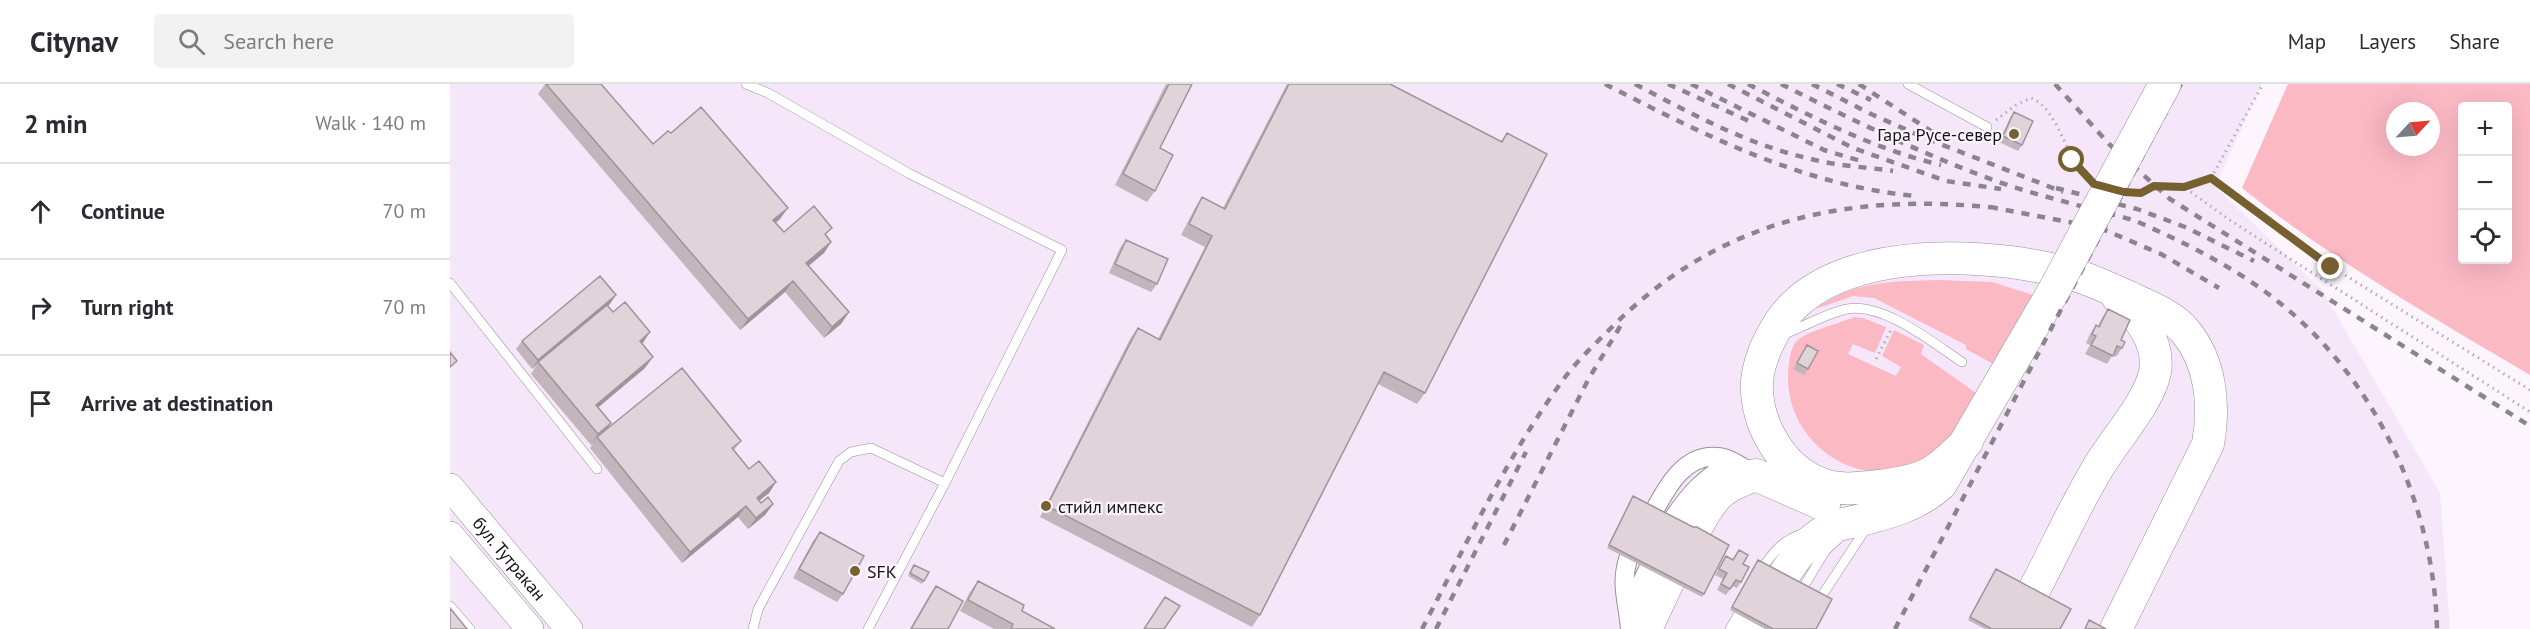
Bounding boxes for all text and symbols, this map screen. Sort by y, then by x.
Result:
search box [154,14,574,68]
text: Citynav [30,23,118,60]
icon: search [175,25,208,58]
text: Search here [223,27,334,55]
text: Map [2288,28,2326,55]
text: Layers [2359,28,2416,55]
text: Share [2449,28,2500,55]
north arrow [2386,102,2440,156]
map controls [2458,102,2512,264]
button: + [2458,102,2512,156]
text: 2 min [24,107,87,140]
text: Walk · 140 m [315,110,426,136]
place label: Гара Русе-север [1877,123,2002,146]
marker: Гара Русе-север [2007,127,2021,141]
route start [2058,146,2084,172]
button: − [2458,156,2512,210]
icon: ahead [24,195,57,228]
text: Continue [81,197,165,225]
text: 70 m [383,198,426,224]
button: locate [2458,210,2512,264]
route end [2317,253,2343,279]
icon: right [24,291,57,324]
text: Turn right [81,293,173,321]
text: 70 m [383,294,426,320]
icon: arrive [24,387,57,420]
text: Arrive at destination [81,389,273,417]
place label: стийл импекс [1058,495,1163,518]
marker: стийл импекс [1039,499,1053,513]
street label: бул. Тутракан [468,512,551,605]
place label: SFK [867,560,897,583]
marker: SFK [848,564,862,578]

